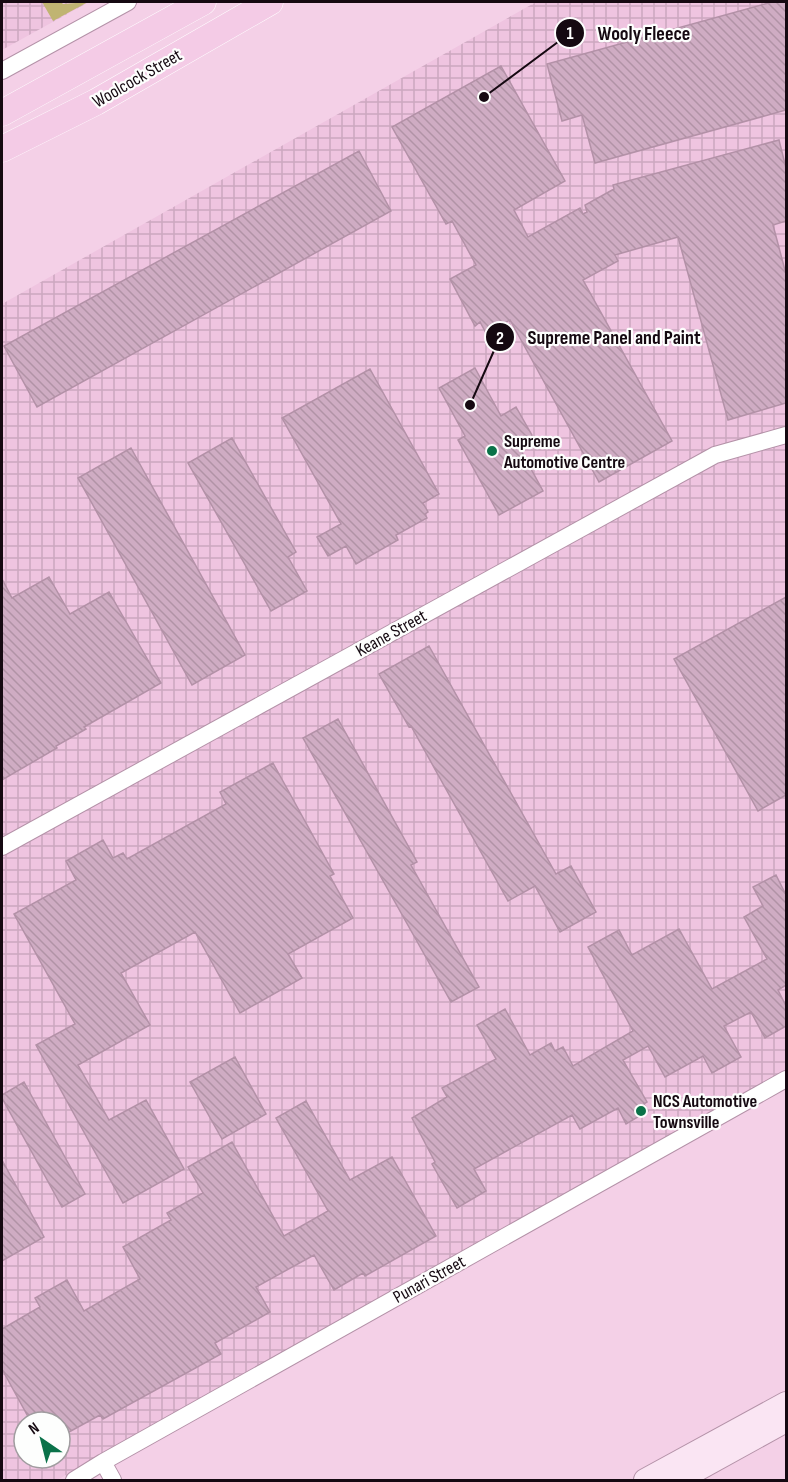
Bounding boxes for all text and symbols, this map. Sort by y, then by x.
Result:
callout: Wooly Fleece [555,14,702,52]
text: Wooly Fleece [598,22,690,46]
text: 1 [566,23,574,44]
street label: Woolcock Street [89,44,186,112]
callout: Supreme Panel and Paint [485,318,712,356]
text: Supreme Panel and Paint [527,326,701,350]
text: 2 [496,328,504,349]
place label: Supreme Automotive Centre [503,431,625,473]
marker: Supreme Automotive Centre [485,444,499,458]
street label: Keane Street [352,605,431,661]
place label: NCS Automotive Townsville [653,1091,757,1133]
marker: NCS Automotive Townsville [634,1104,648,1118]
street label: Punari Street [390,1251,469,1308]
north arrow [12,1410,72,1470]
text: N [25,1419,43,1439]

